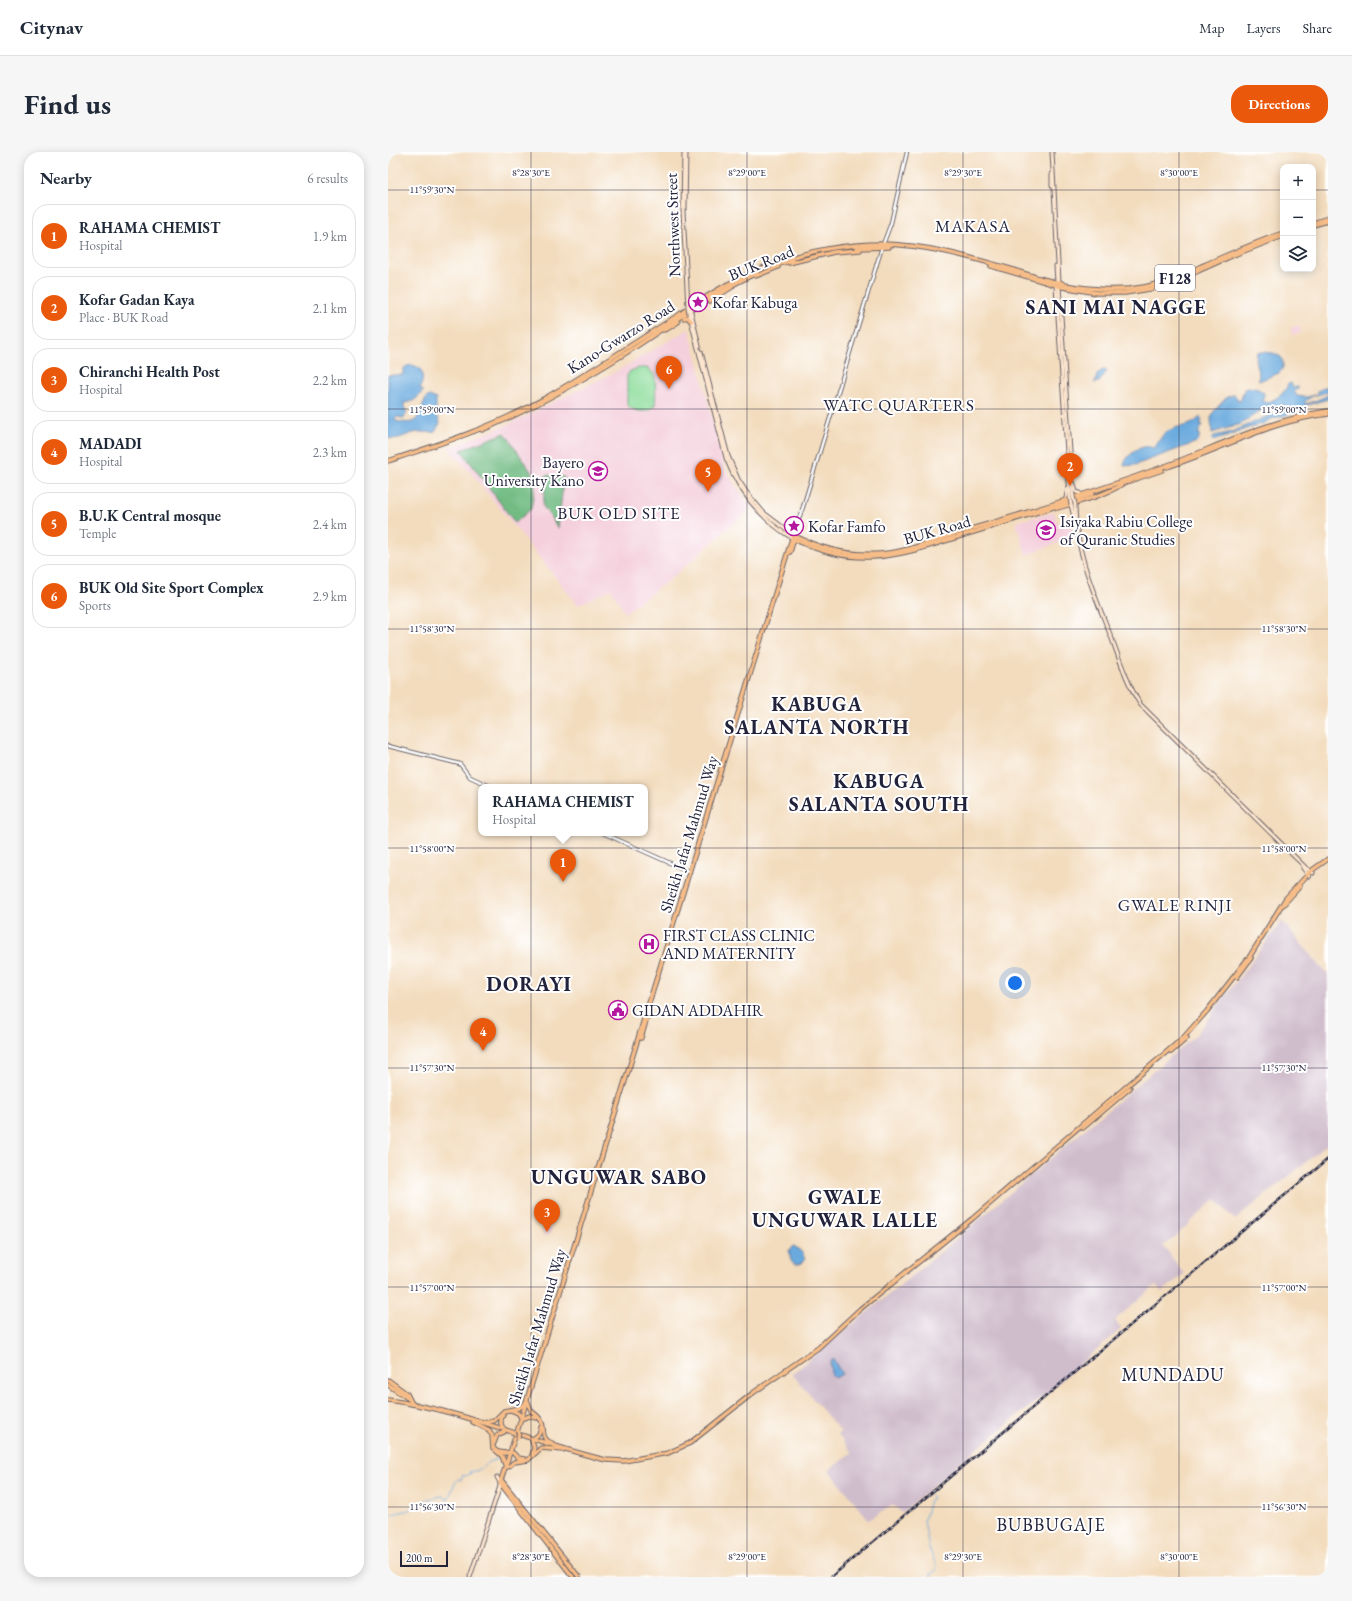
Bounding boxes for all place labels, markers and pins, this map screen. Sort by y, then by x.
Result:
place icon: Kofar Kabuga [687,291,709,313]
place label: Kofar Kabuga [712,292,798,313]
pin: 6 [656,356,682,389]
place label: Bayero University Kano [484,452,584,491]
pin: 2 [1057,453,1083,486]
pin: 5 [695,459,721,492]
school or university icon: Bayero University Kano [587,460,609,482]
place label: Isiyaka Rabiu College of Quranic Studies [1060,511,1193,550]
place icon: Kofar Famfo [783,515,805,537]
place label: Kofar Famfo [808,516,886,537]
school or university icon: Isiyaka Rabiu College of Quranic Studies [1035,519,1057,541]
pin: 1 [550,849,576,882]
place label: FIRST CLASS CLINIC AND MATERNITY [662,925,815,964]
hospital icon: FIRST CLASS CLINIC AND MATERNITY [638,933,660,955]
public building icon: GIDAN ADDAHIR [607,999,629,1021]
place label: GIDAN ADDAHIR [632,1000,764,1021]
pin: 4 [470,1018,496,1051]
pin: 3 [534,1199,560,1232]

